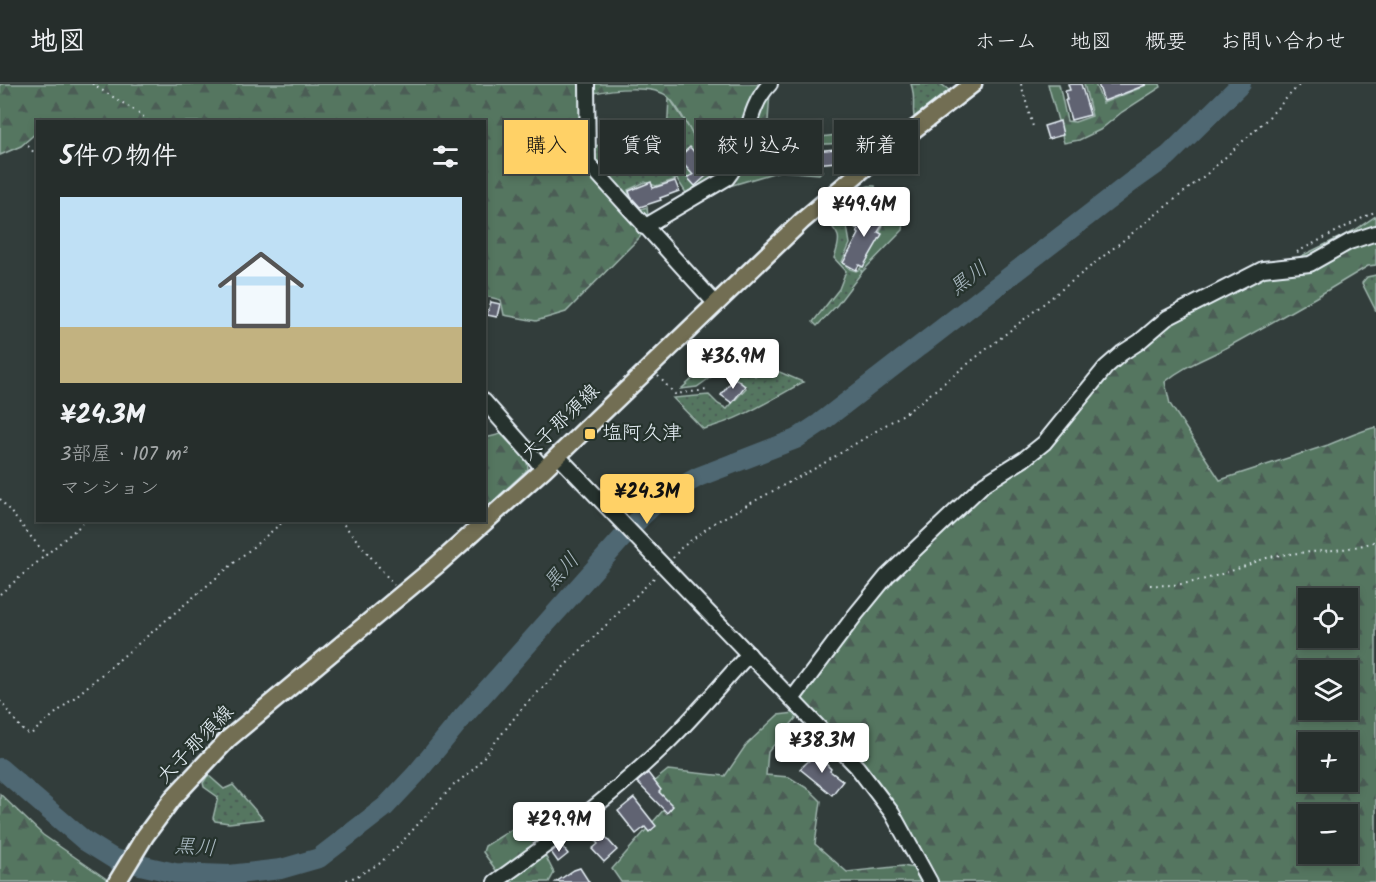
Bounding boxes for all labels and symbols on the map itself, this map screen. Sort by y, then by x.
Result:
pin: ¥49.4M [815,187,913,238]
water label: 黒川 [942,253,996,305]
pin: ¥36.9M [684,339,782,390]
street label: 大子那須線 [514,377,608,469]
place label: 塩阿久津 [602,418,682,450]
marker: 塩阿久津 [583,427,597,441]
pin: ¥24.3M [598,474,696,525]
water label: 黒川 [536,545,588,599]
street label: 大子那須線 [150,698,242,792]
pin: ¥38.3M [773,723,871,774]
pin: ¥29.9M [510,802,608,853]
water label: 黒川 [173,830,217,866]

